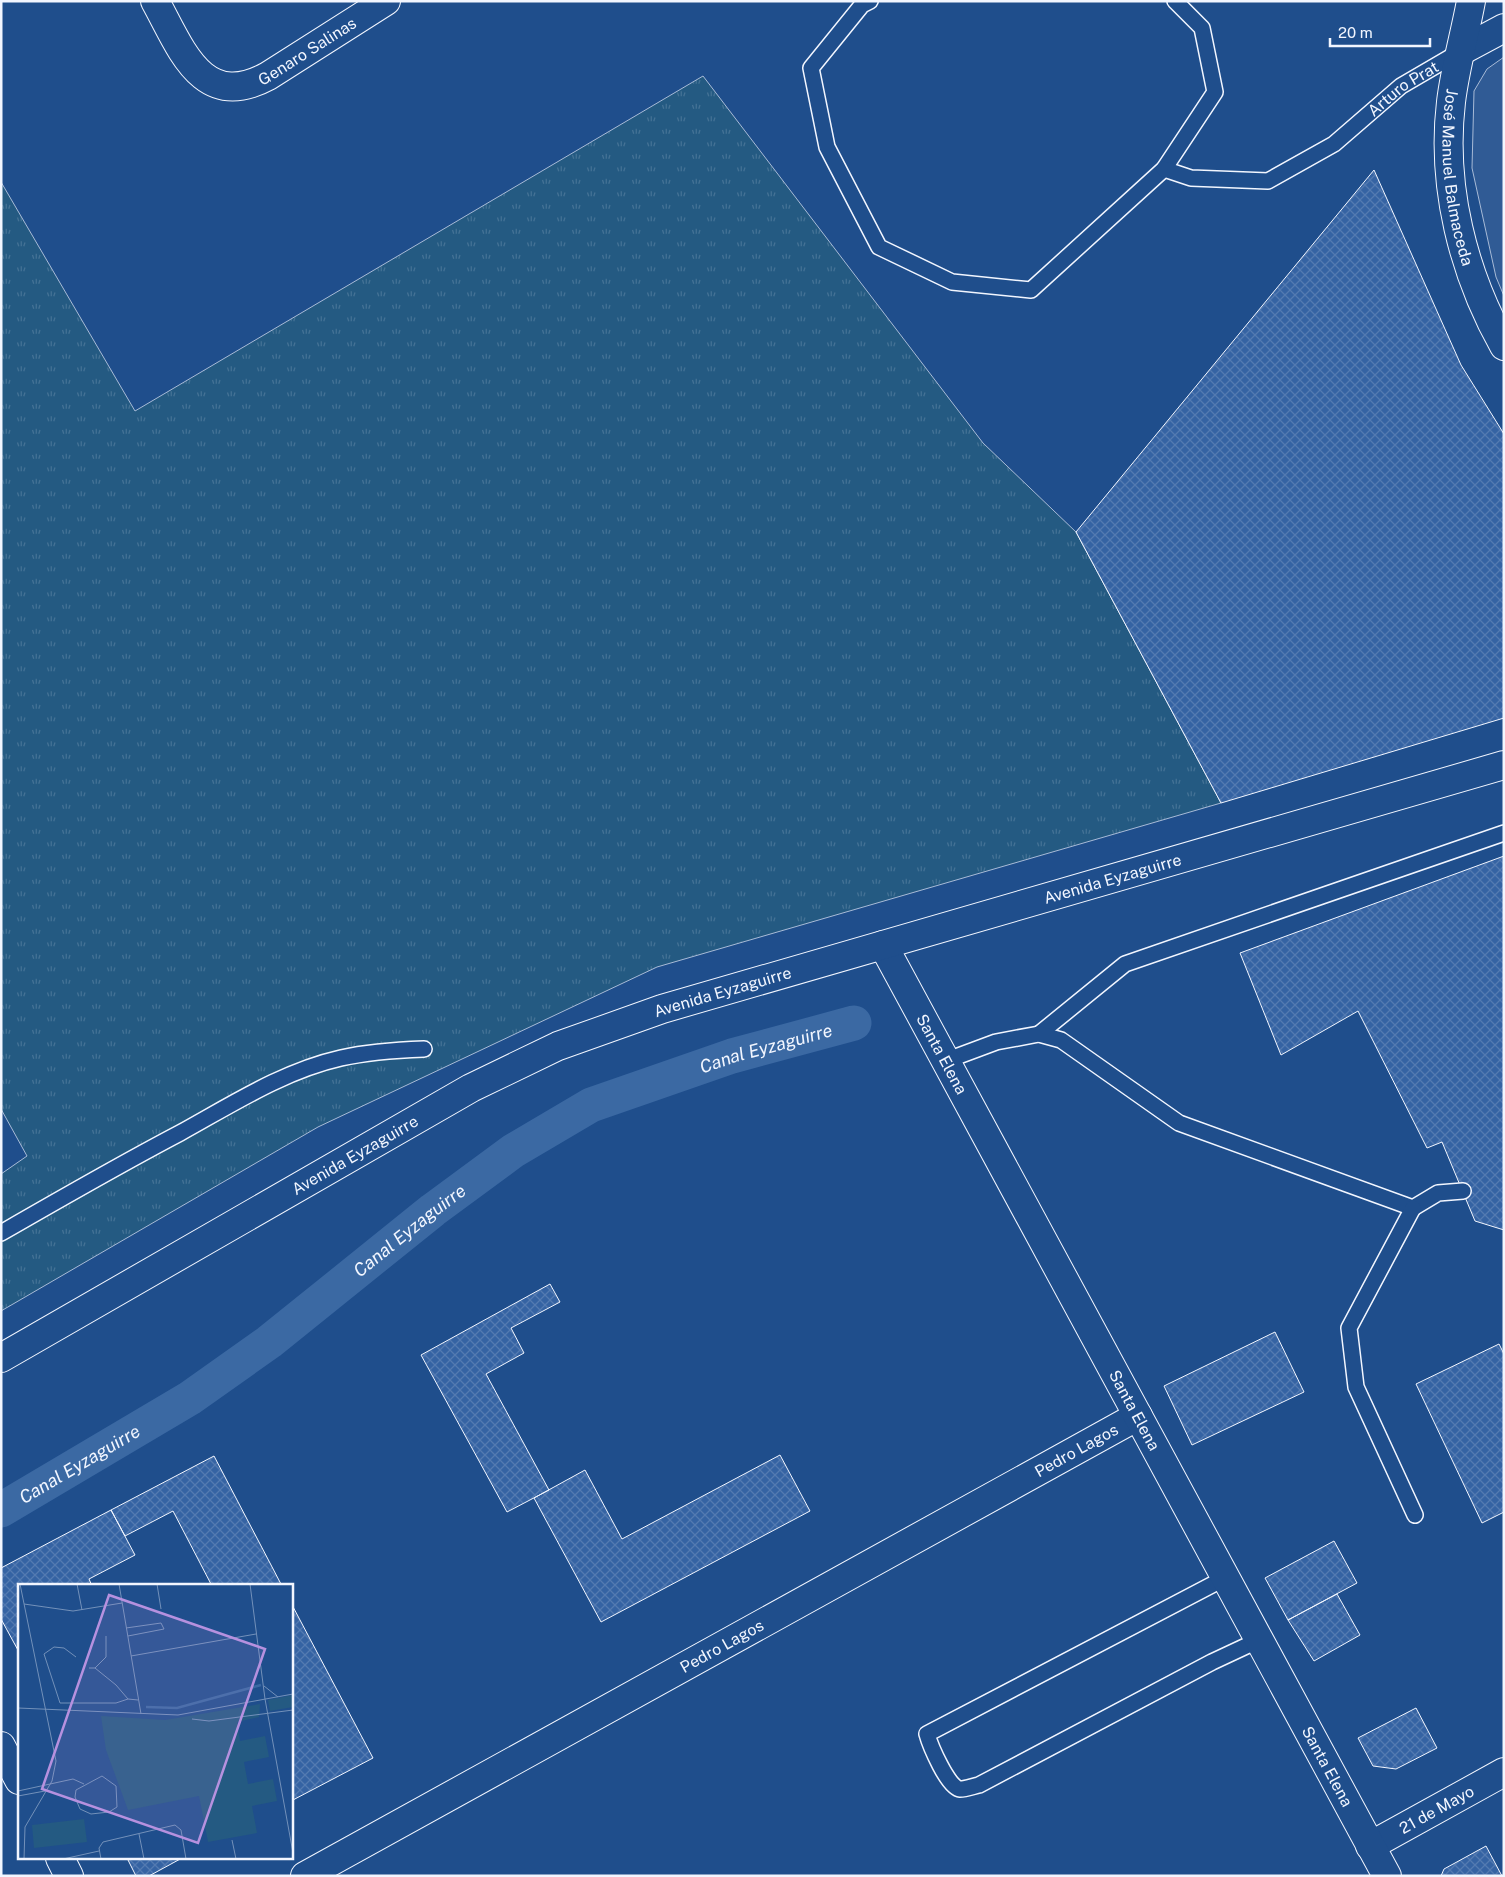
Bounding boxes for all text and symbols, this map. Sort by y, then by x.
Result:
street label: Genaro Salinas [255,13,360,89]
scale bar [1330,15,1430,47]
text: 20 m [1338,24,1373,41]
street label: Arturo Prat [1364,57,1442,120]
street label: José Manuel Balmaceda [1439,87,1478,268]
street label: Avenida Eyzaguirre [1041,850,1184,907]
street label: Avenida Eyzaguirre [651,963,794,1021]
street label: Santa Elena [913,1011,971,1098]
water label: Canal Eyzaguirre [697,1019,835,1077]
street label: Avenida Eyzaguirre [288,1111,421,1198]
water label: Canal Eyzaguirre [349,1179,470,1281]
street label: Santa Elena [1105,1367,1164,1454]
street label: Pedro Lagos [1031,1419,1121,1481]
water label: Canal Eyzaguirre [15,1420,144,1508]
inset map [18,1584,292,1860]
street label: Pedro Lagos [677,1615,767,1677]
street label: Santa Elena [1298,1723,1357,1810]
street label: 21 de Mayo [1396,1781,1477,1837]

